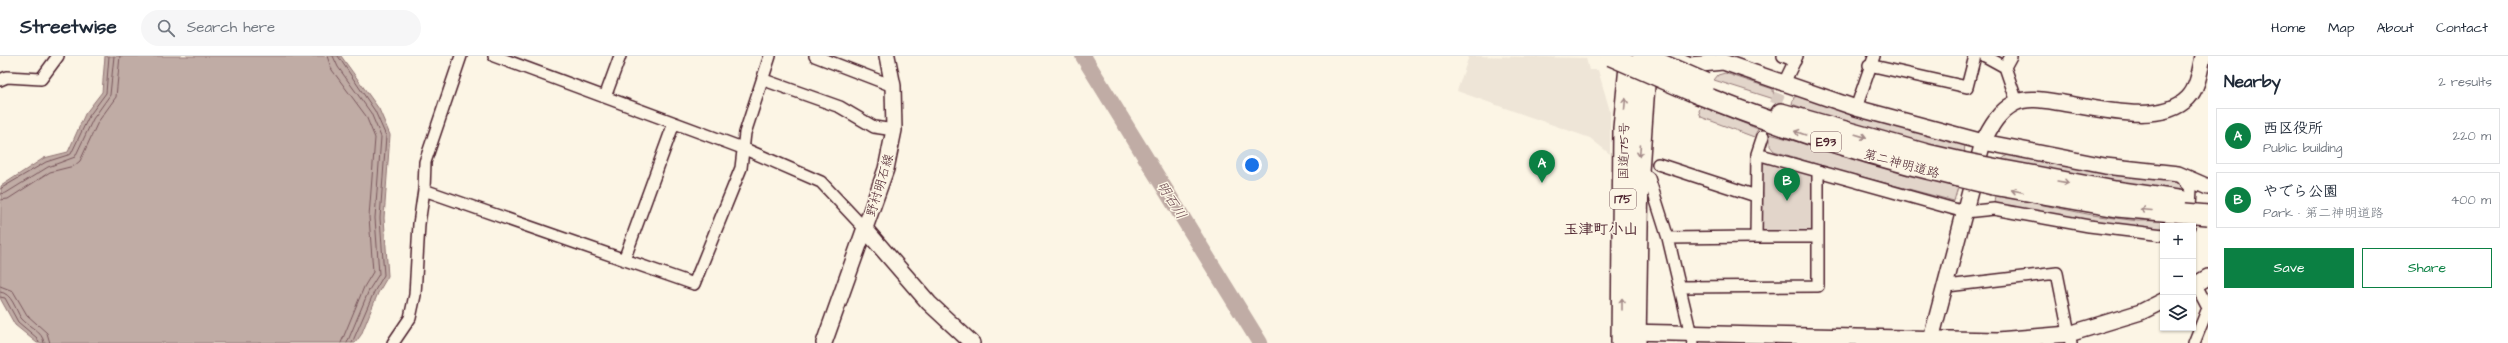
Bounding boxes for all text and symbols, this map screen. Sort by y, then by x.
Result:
search box [141,10,421,46]
text: Streetwise [20,14,117,41]
icon: search [155,17,177,39]
text: Search here [187,17,275,38]
text: Home [2271,18,2306,38]
text: Map [2328,18,2354,38]
text: About [2376,18,2414,38]
text: Contact [2436,18,2488,38]
text: Nearby [2224,70,2281,94]
text: 2 results [2438,73,2492,91]
one-way arrow [1621,98,1629,111]
text: 西区役所 [2263,118,2323,139]
street label: 国道175号 [1614,122,1634,180]
text: A [2234,127,2242,145]
text: 220 m [2453,127,2491,145]
one-way arrow [1794,128,1806,136]
road number: E93 [1811,132,1841,152]
one-way arrow [1855,133,1868,140]
text: Public building [2263,139,2342,157]
one-way arrow [1636,144,1643,157]
street label: 第二神明道路 [1862,145,1942,183]
pin: A [1529,150,1555,183]
street label: 野村明石線 [862,151,898,219]
your location [1242,155,1262,175]
pin: B [1774,168,1800,201]
water label: 明石川 [1152,177,1191,224]
one-way arrow [2057,178,2070,186]
text: やでら公園 [2263,181,2338,202]
one-way arrow [2011,186,2024,194]
road number: 175 [1610,189,1636,209]
text: B [2233,191,2243,209]
text: 400 m [2450,191,2491,209]
text: Park · 第二神明道路 [2263,204,2383,222]
one-way arrow [2140,206,2153,213]
district label: 玉津町小山 [1563,219,1639,240]
map controls [2160,223,2196,331]
button: + [2160,223,2196,259]
button: Save [2224,248,2354,288]
button: Share [2362,248,2492,288]
button: − [2160,259,2196,295]
button: layers [2160,295,2196,331]
one-way arrow [1618,298,1626,311]

